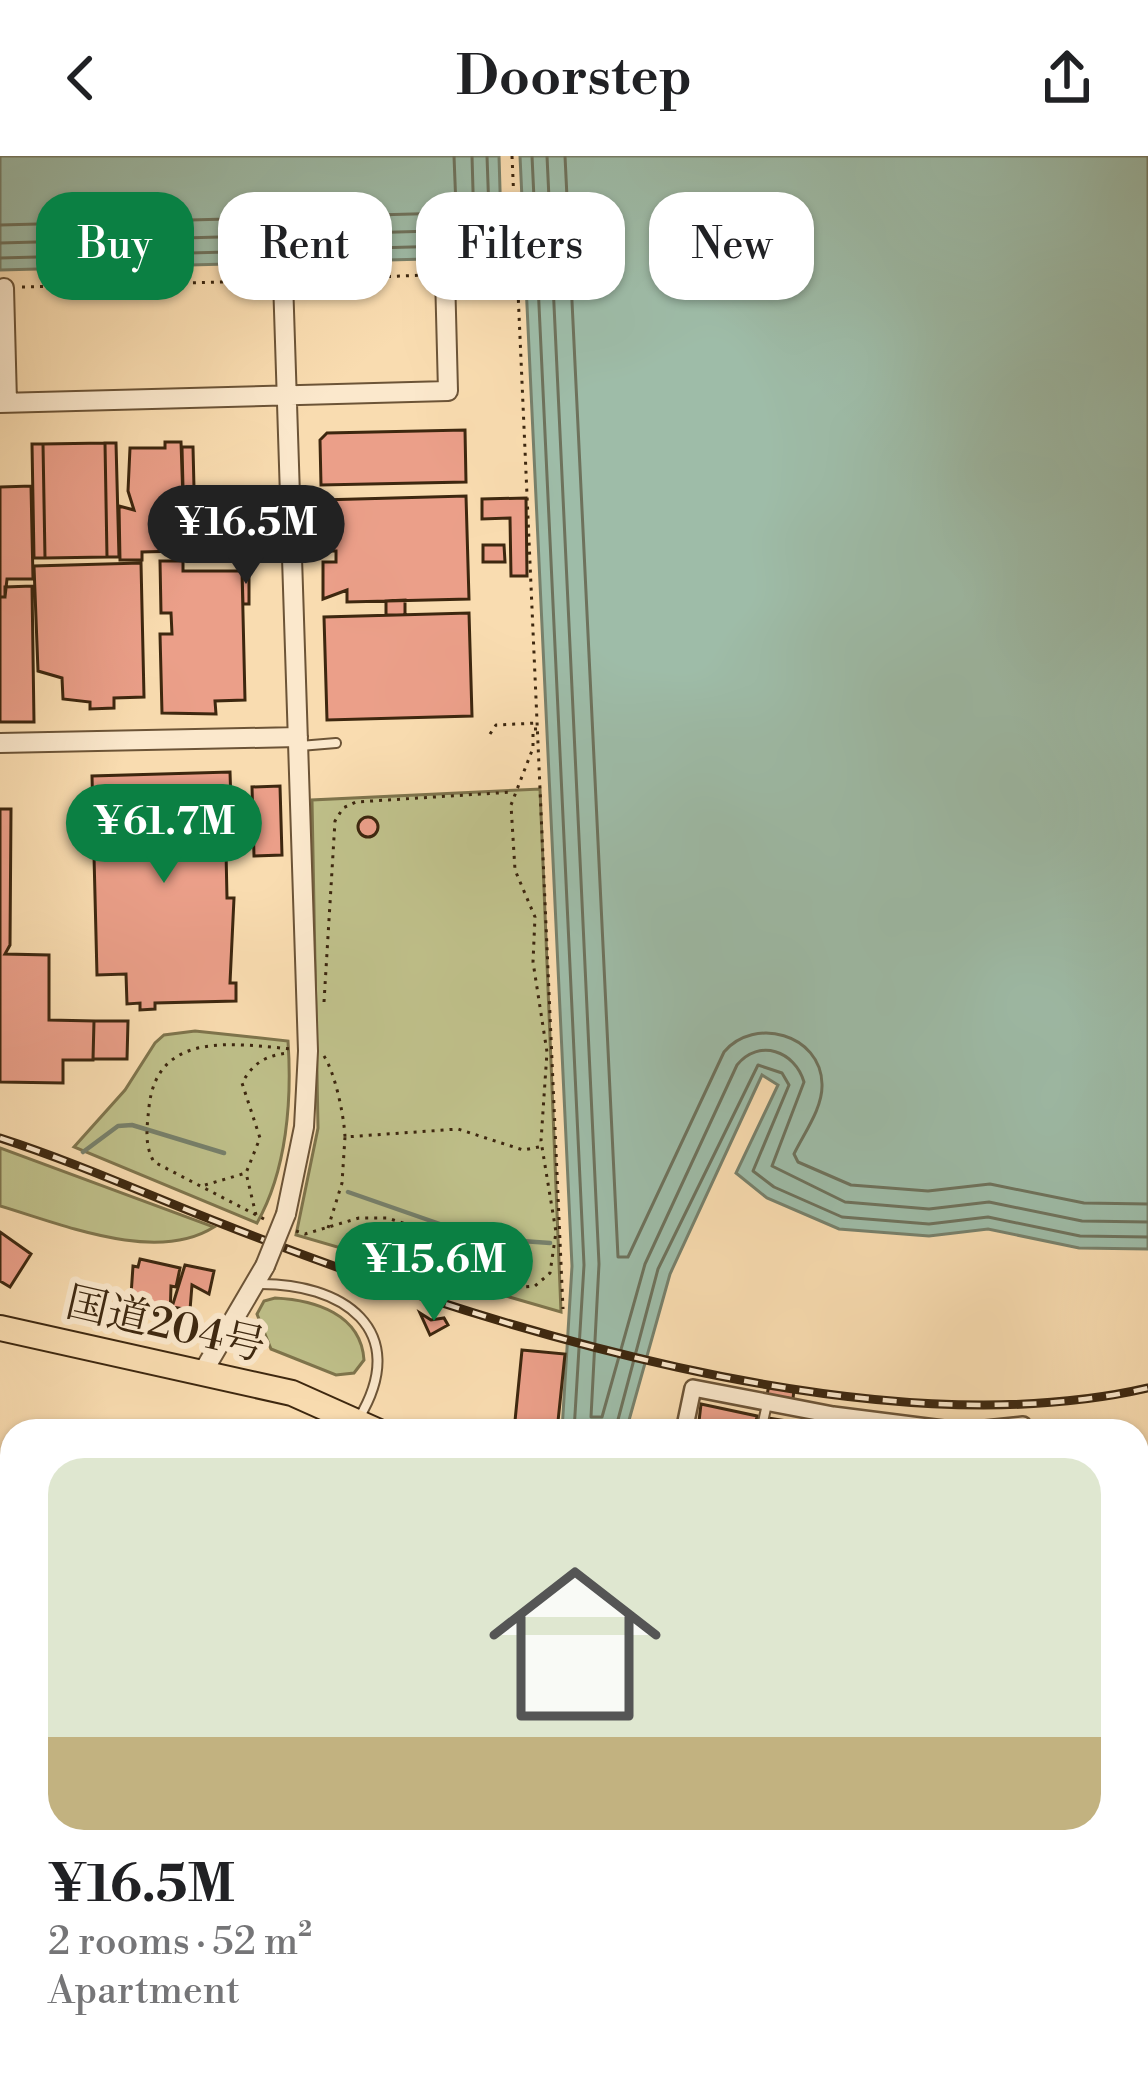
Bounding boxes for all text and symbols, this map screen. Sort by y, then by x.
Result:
text: Doorstep [456,44,692,112]
icon: back [48,45,114,111]
icon: share [1034,45,1100,111]
chip: Buy [36,192,194,300]
chip: Rent [218,192,392,300]
chip: Filters [416,192,625,300]
chip: New [649,192,814,300]
pin: ¥16.5M [148,485,344,587]
text: ¥16.5M [175,499,317,548]
pin: ¥61.7M [66,784,262,886]
text: ¥61.7M [93,798,235,847]
pin: ¥15.6M [336,1222,532,1324]
text: ¥15.6M [362,1236,506,1285]
street label: 国道204号 [61,1277,270,1374]
icon: home [467,1536,683,1752]
text: ¥16.5M [48,1854,235,1918]
text: 2 rooms · 52 m² [48,1918,312,1967]
text: Apartment [48,1967,240,2016]

